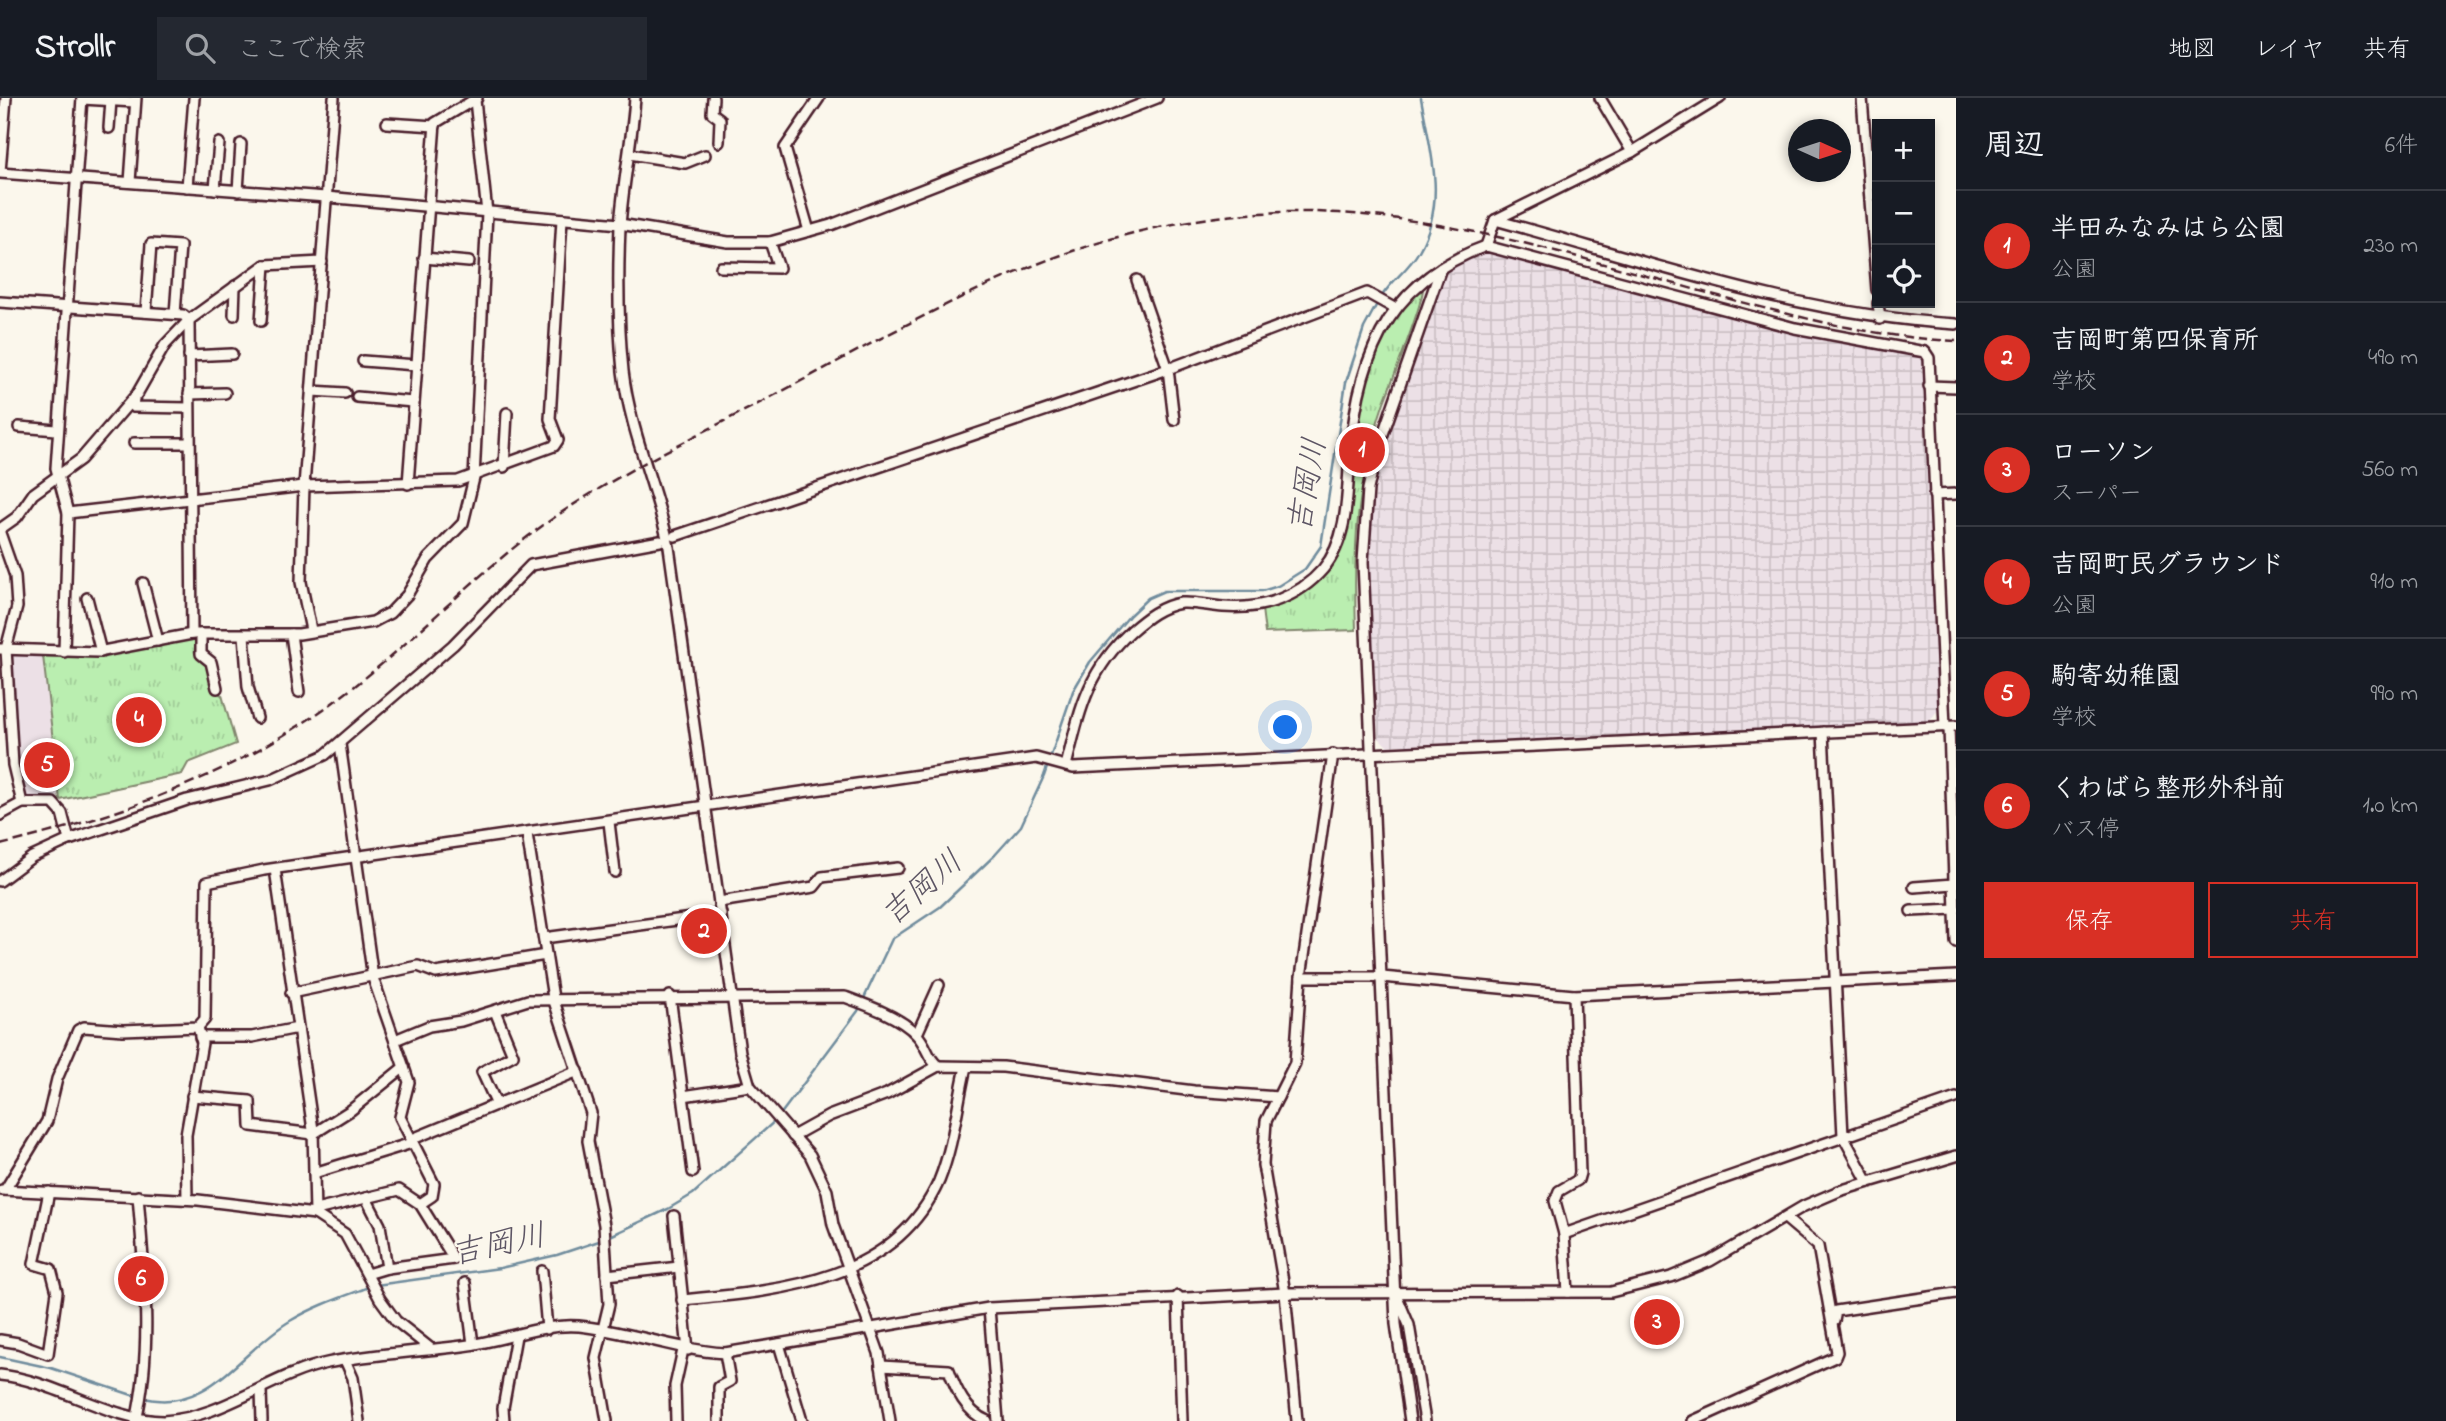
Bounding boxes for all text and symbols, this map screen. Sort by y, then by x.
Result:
search box [157,17,647,80]
text: Strollr [35,24,115,72]
icon: search [181,29,219,67]
text: ここで検索 [237,32,367,70]
text: 地図 [2168,33,2216,68]
text: レイヤ [2254,33,2325,68]
text: 共有 [2363,33,2411,68]
north arrow [1788,119,1851,182]
map controls [1872,119,1935,308]
button: + [1872,119,1935,182]
text: 周辺 [1984,125,2044,169]
text: 6件 [2385,130,2418,163]
button: − [1872,182,1935,245]
text: 半田みなみはら公園 [2051,211,2285,249]
text: 1 [2003,230,2011,263]
text: 230 m [2364,230,2418,263]
button: locate [1872,245,1935,308]
text: 公園 [2051,254,2097,287]
text: 吉岡町第四保育所 [2051,323,2259,361]
text: 2 [2001,342,2013,375]
text: 490 m [2368,342,2418,375]
text: 学校 [2051,366,2097,399]
pin: 1 [1339,424,1385,476]
water label: 吉岡川 [1278,434,1341,537]
text: ローソン [2051,435,2155,473]
text: 3 [2002,454,2012,487]
text: 560 m [2361,454,2418,487]
text: スーパー [2051,478,2142,511]
text: 吉岡町民グラウンド [2051,547,2285,585]
text: 4 [2002,566,2012,599]
text: 910 m [2370,566,2418,599]
text: 公園 [2051,590,2097,623]
text: 駒寄幼稚園 [2051,659,2181,697]
text: 5 [2000,678,2014,711]
text: 990 m [2371,678,2418,711]
pin: 4 [116,694,162,746]
text: 学校 [2051,702,2097,735]
your location [1268,710,1302,744]
pin: 5 [24,739,70,791]
text: くわばら整形外科前 [2051,771,2285,809]
text: 6 [2002,790,2012,823]
text: 1.0 km [2362,790,2418,823]
text: バス停 [2051,814,2120,847]
water label: 吉岡川 [872,840,975,939]
button: 保存 [1984,882,2194,958]
button: 共有 [2208,882,2418,958]
pin: 2 [681,905,727,957]
water label: 吉岡川 [447,1213,551,1279]
pin: 6 [118,1253,164,1305]
pin: 3 [1634,1296,1680,1348]

